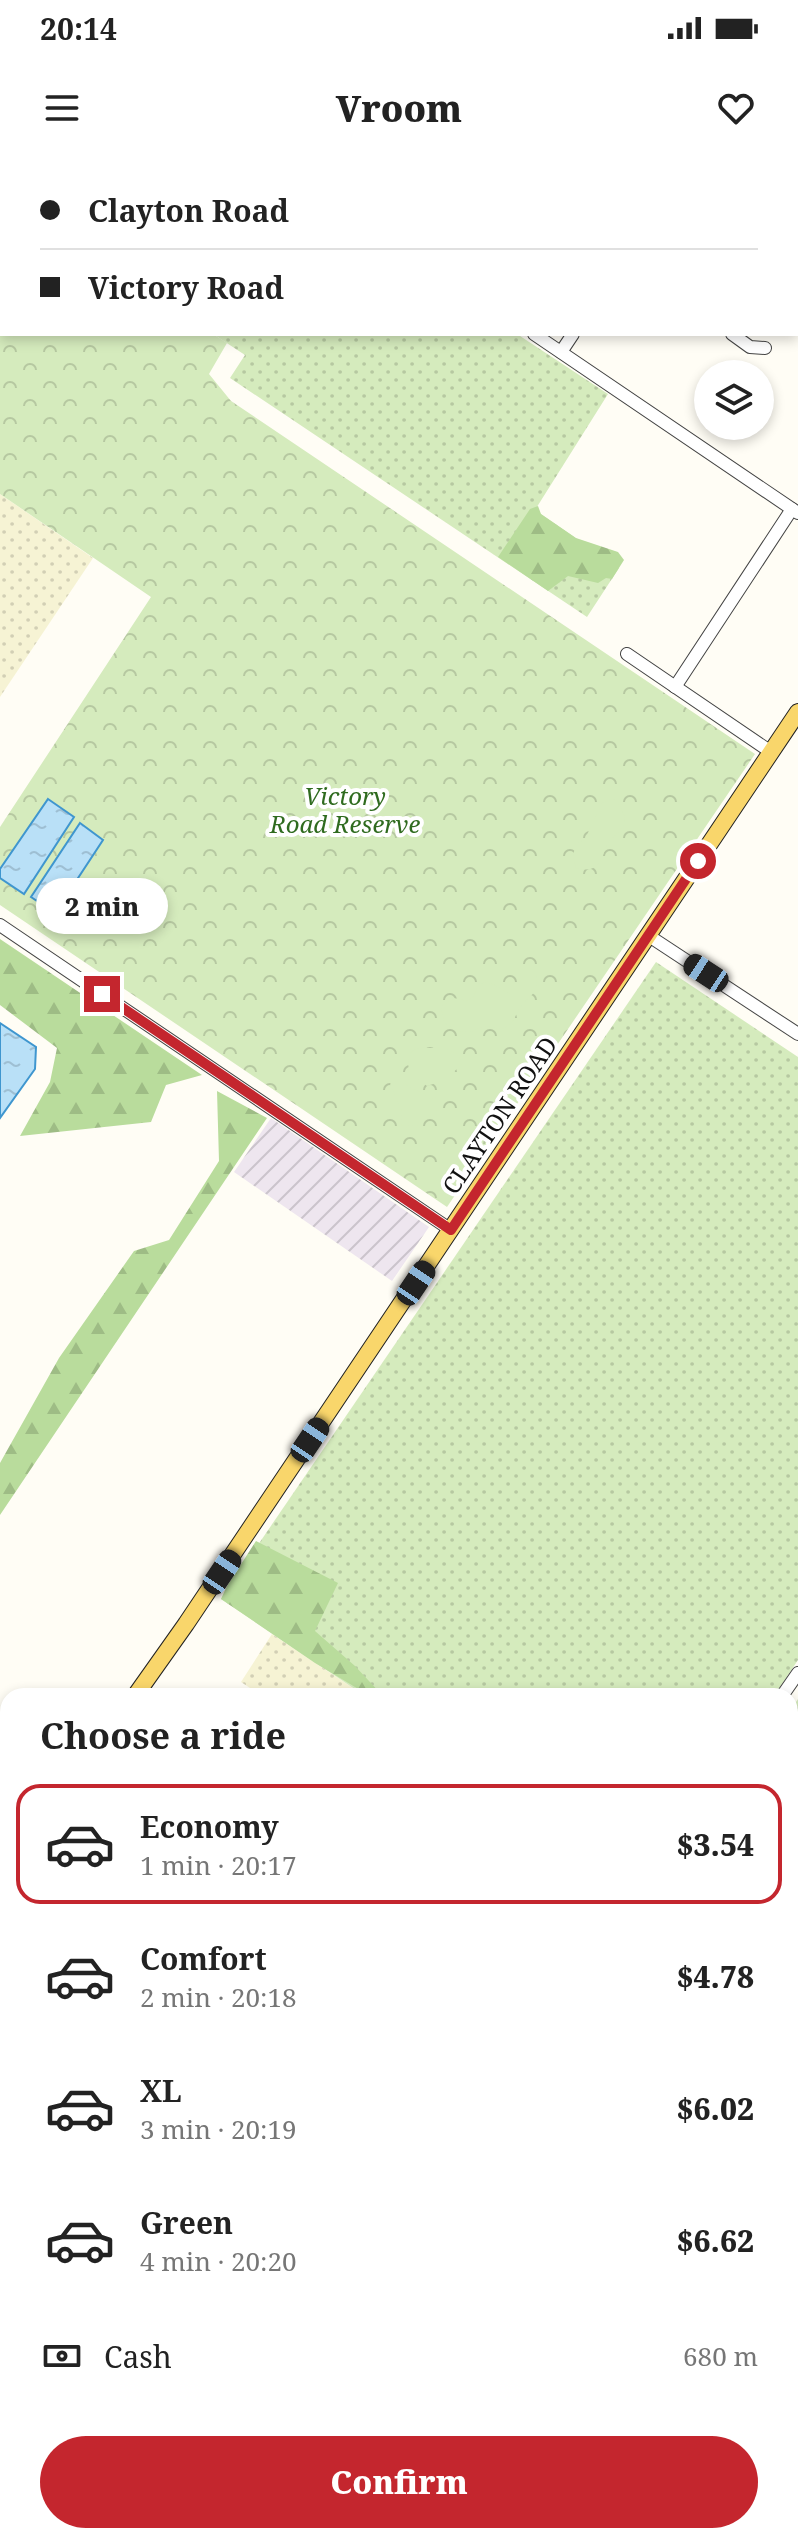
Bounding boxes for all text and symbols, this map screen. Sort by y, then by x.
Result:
text: 20:14 [40,8,117,49]
text: Vroom [336,84,462,133]
icon: menu [40,86,84,130]
icon: heart [714,86,758,130]
text: Clayton Road [88,190,289,231]
text: Victory Road [88,267,284,308]
map controls [694,360,774,440]
button: layers [694,360,774,440]
park label: Victory Road Reserve [269,779,420,840]
route start [680,843,716,879]
callout: 2 min [36,878,168,934]
text: 2 min [65,888,139,924]
car [679,950,733,996]
route end [84,976,120,1012]
street label: CLAYTON ROAD [434,1030,564,1200]
car [393,1256,439,1310]
car [287,1413,333,1467]
car [199,1545,245,1599]
text: Choose a ride [40,1711,286,1760]
text: Economy [140,1806,279,1847]
icon: car [44,1808,116,1880]
text: $3.54 [677,1824,754,1865]
text: 1 min · 20:17 [140,1847,297,1883]
text: Comfort [140,1938,267,1979]
icon: car [44,1940,116,2012]
text: $4.78 [677,1956,754,1997]
text: 2 min · 20:18 [140,1979,297,2015]
text: XL [140,2070,182,2111]
icon: car [44,2072,116,2144]
text: $6.02 [677,2088,754,2129]
text: 3 min · 20:19 [140,2111,297,2147]
text: Green [140,2202,233,2243]
icon: car [44,2204,116,2276]
text: $6.62 [677,2220,754,2261]
text: 4 min · 20:20 [140,2243,297,2279]
icon: cash [40,2334,84,2378]
text: Cash [104,2336,172,2377]
text: 680 m [683,2338,758,2374]
button: Confirm [40,2436,758,2528]

